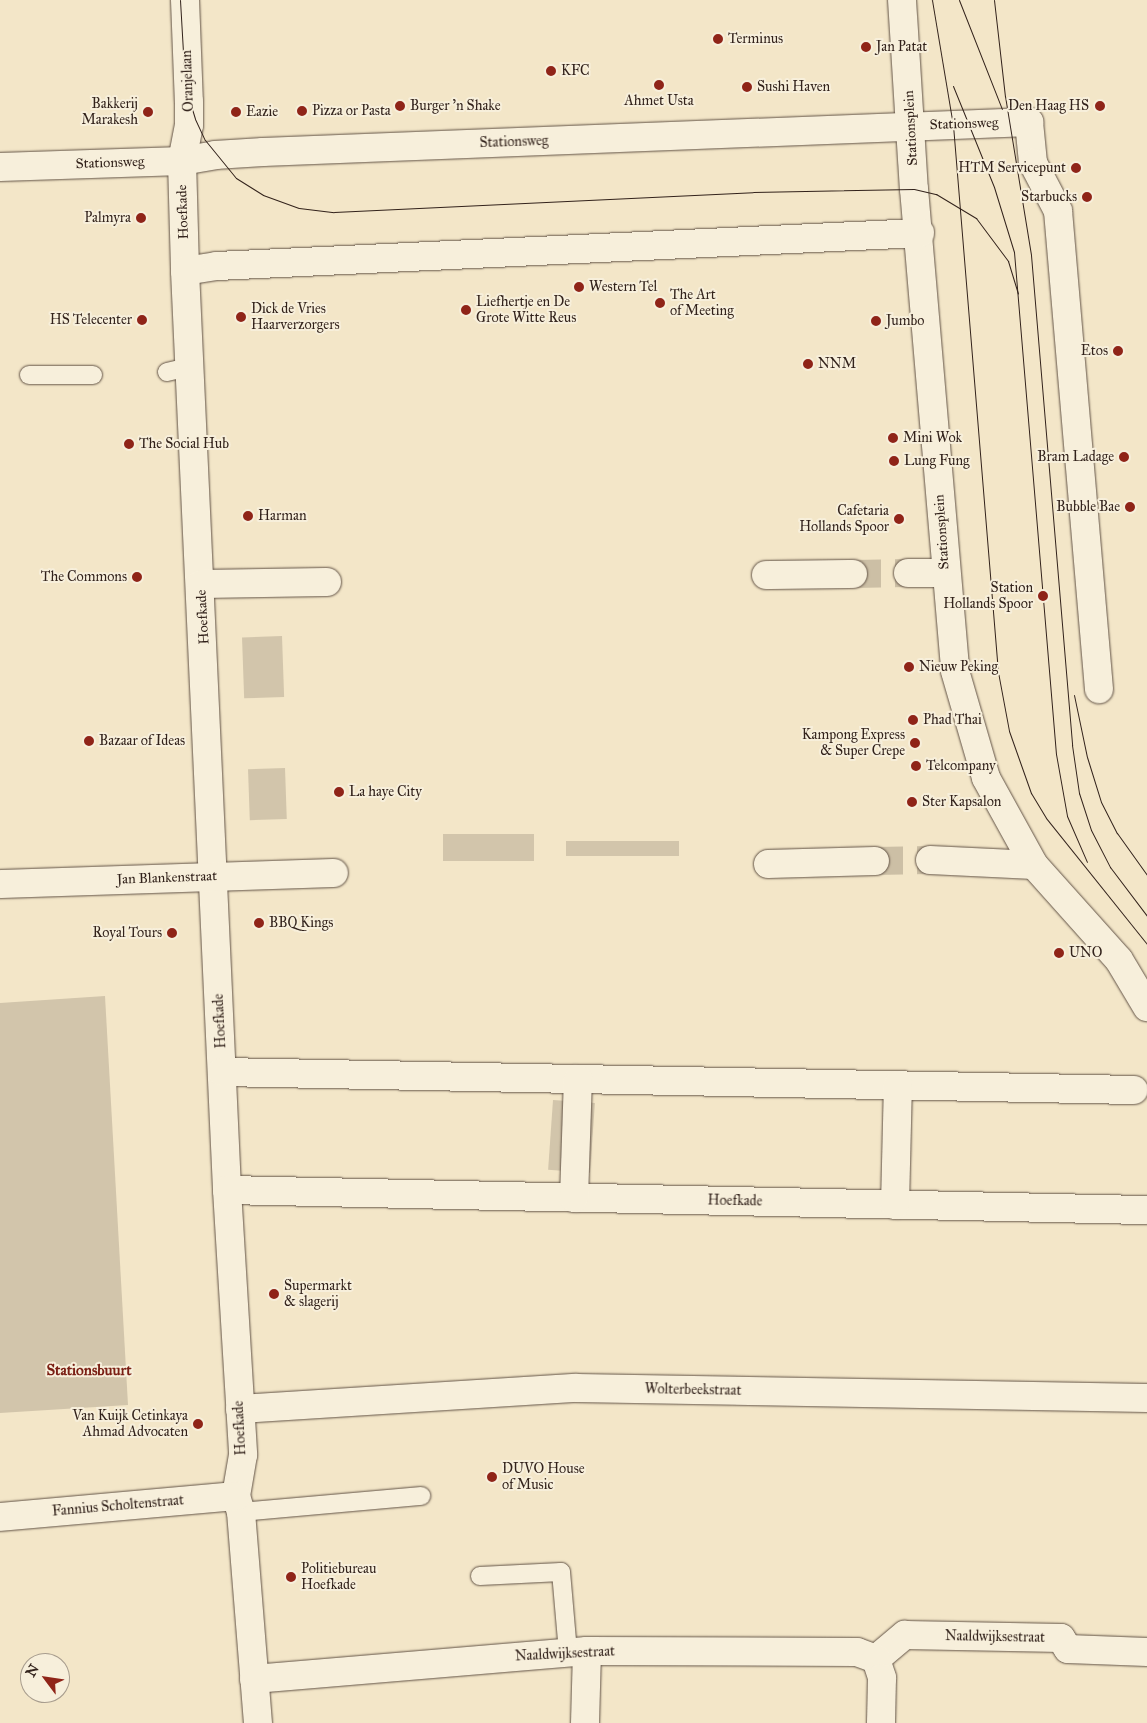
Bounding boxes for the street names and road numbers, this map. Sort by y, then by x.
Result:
street label: Oranjelaan [179,50,197,112]
street label: Stationsplein [901,90,921,166]
street label: Stationsweg [929,114,999,134]
street label: Stationsweg [479,132,549,152]
street label: Stationsweg [75,153,145,173]
street label: Hoefkade [174,184,192,240]
street label: Stationsplein [931,494,953,570]
street label: Hoefkade [193,589,213,645]
street label: Jan Blankenstraat [117,868,217,888]
street label: Hoefkade [210,993,230,1049]
street label: Hoefkade [707,1192,763,1210]
street label: Wolterbeekstraat [645,1381,741,1399]
street label: Hoefkade [230,1400,250,1456]
street label: Fannius Scholtenstraat [51,1492,185,1520]
street label: Naaldwijksestraat [945,1628,1045,1646]
street label: Naaldwijksestraat [515,1643,615,1665]

